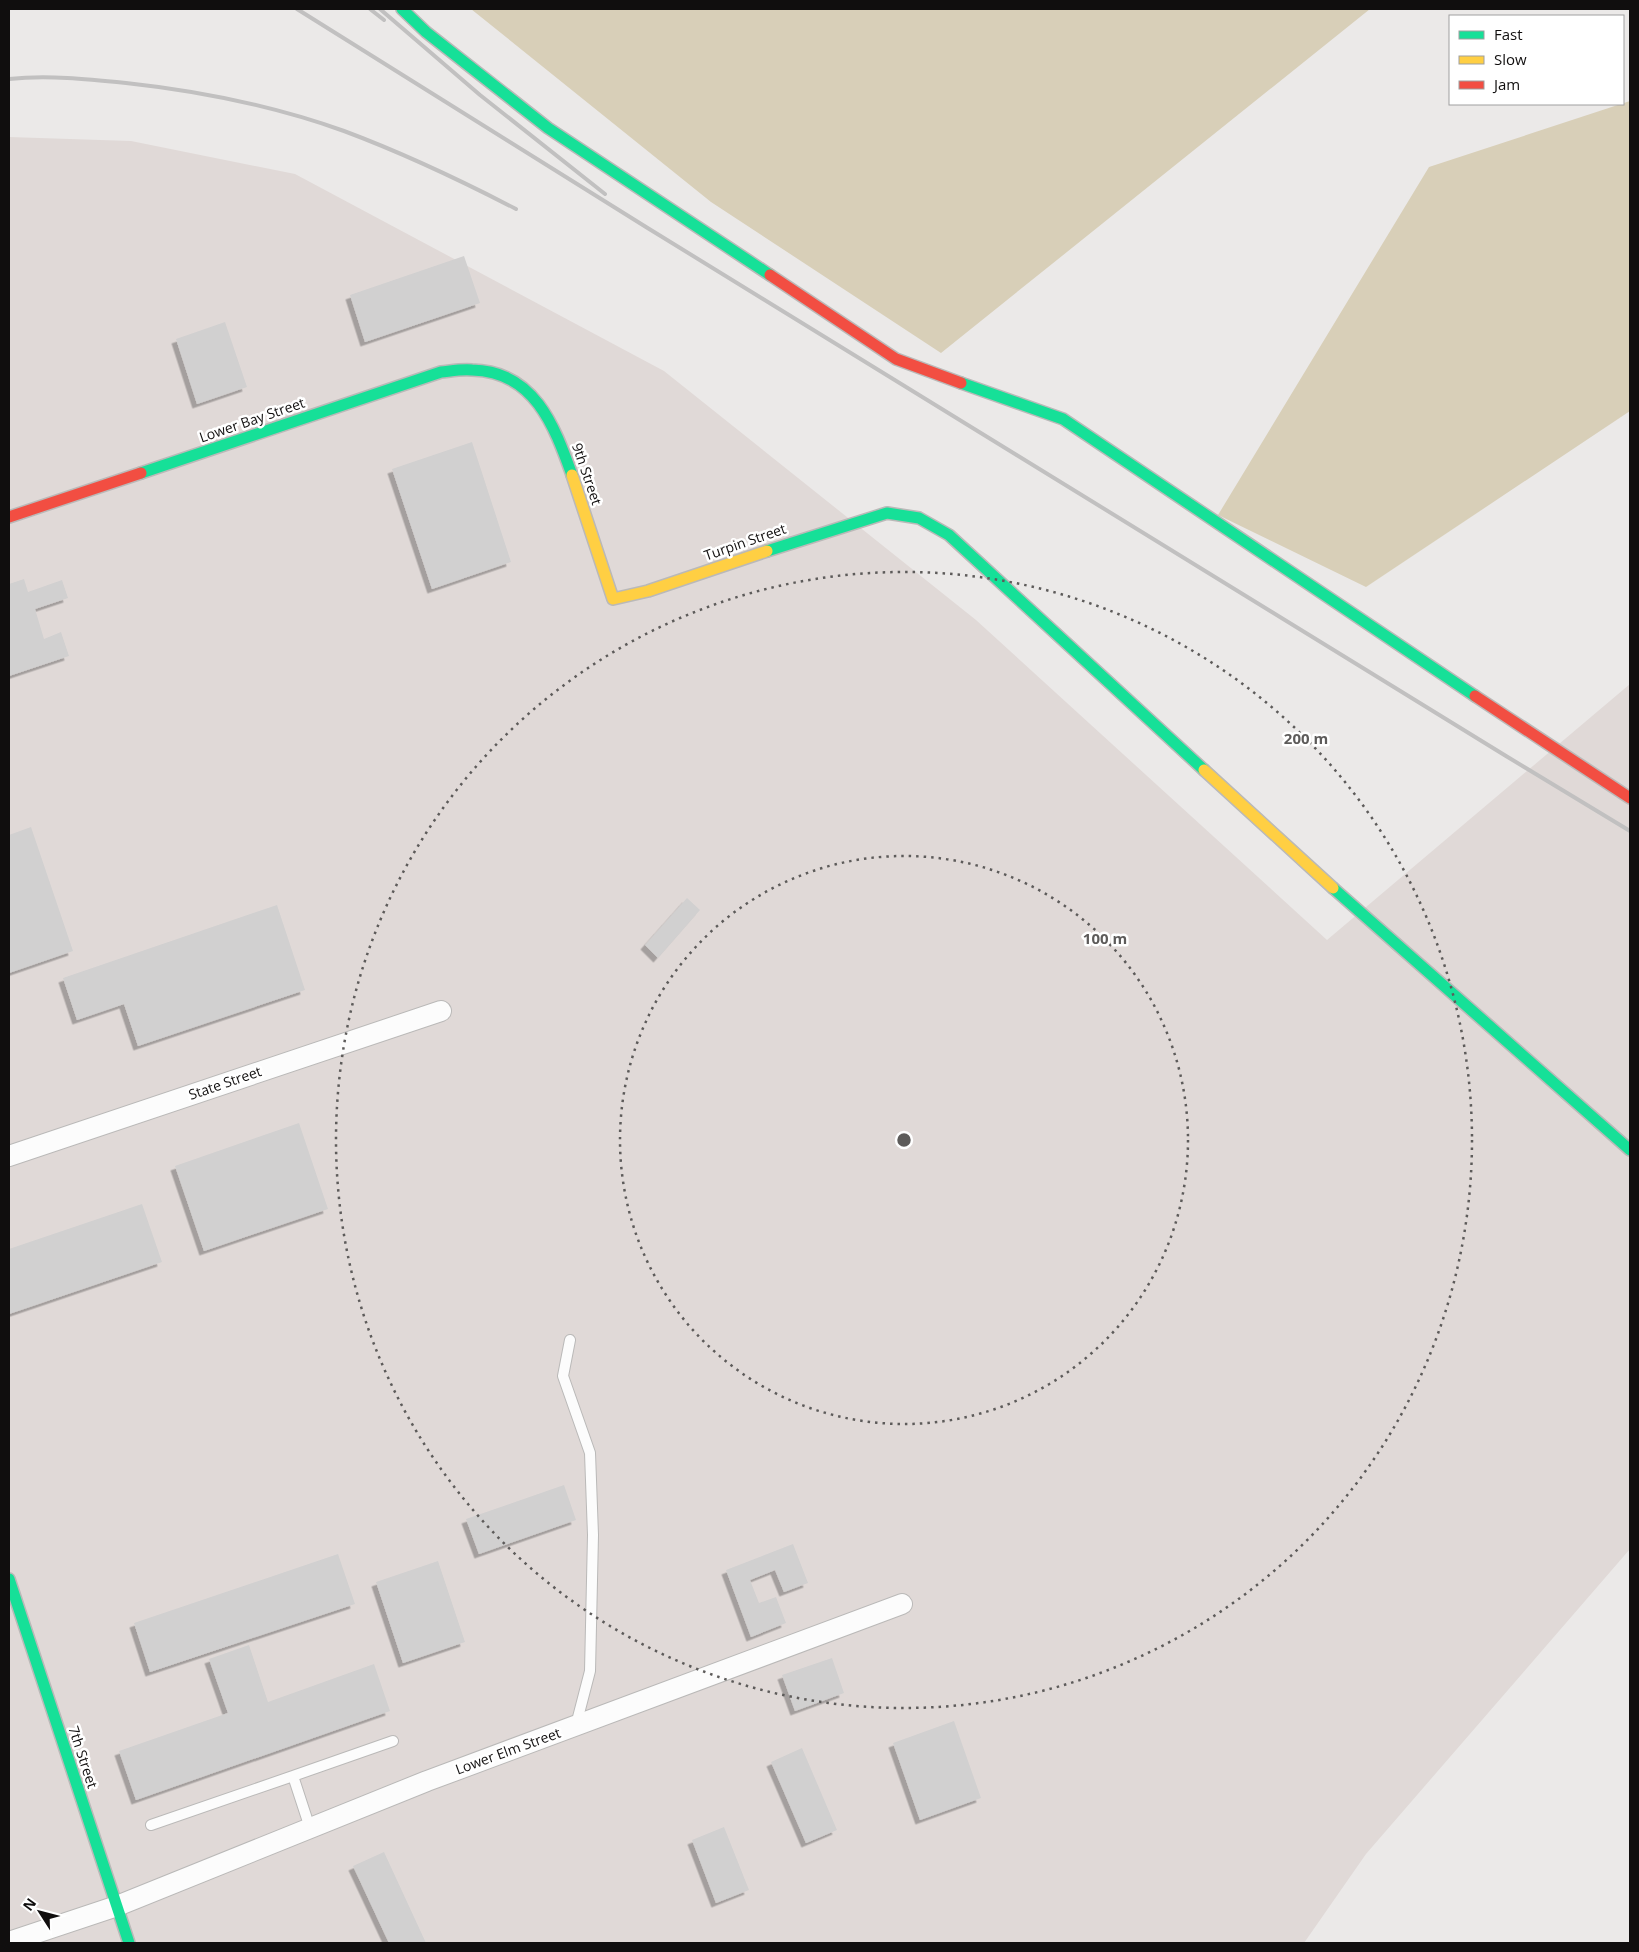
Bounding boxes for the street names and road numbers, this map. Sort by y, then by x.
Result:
street label: Lower Bay Street [197,393,307,446]
street label: 9th Street [568,440,607,507]
street label: Turpin Street [701,519,788,564]
street label: State Street [186,1061,264,1104]
street label: 7th Street [65,1723,102,1790]
street label: Lower Elm Street [453,1723,563,1778]

